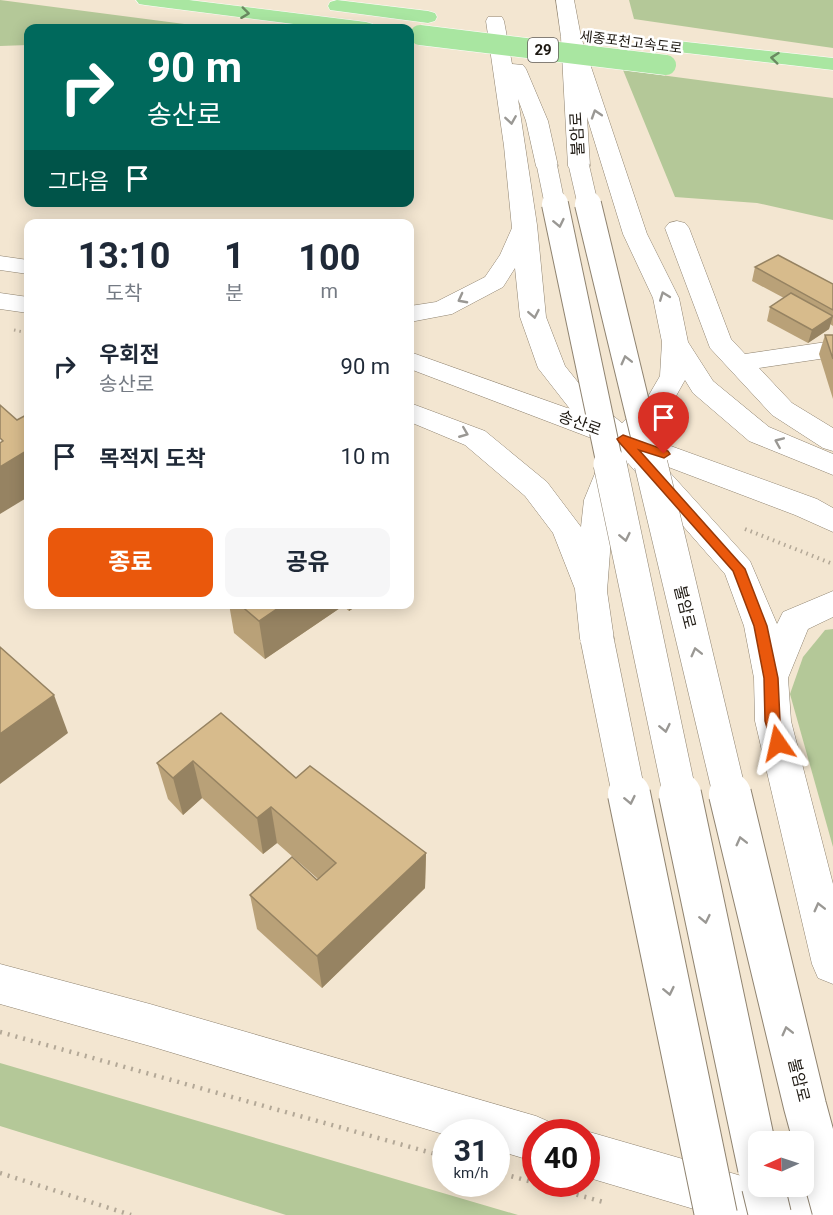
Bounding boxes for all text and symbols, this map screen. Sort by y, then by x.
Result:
one-way arrow [241,6,250,19]
street label: 세종포천고속도로 [579,28,683,56]
road number: 29 [528,38,558,62]
text: 90 m [147,43,242,92]
icon: right [48,48,126,126]
one-way arrow [770,52,779,65]
text: 송산로 [147,99,222,131]
one-way arrow [590,109,603,120]
street label: 불암로 [566,111,588,157]
one-way arrow [504,115,516,125]
icon: arrive [121,162,154,195]
text: 그다음 [48,169,109,194]
one-way arrow [552,218,565,228]
text: 13:10 [78,235,170,277]
text: 1 [224,235,245,277]
text: 100 [298,237,360,279]
text: m [321,279,338,303]
text: 도착 [106,281,142,305]
text: 분 [225,281,244,305]
one-way arrow [658,291,671,302]
one-way arrow [458,292,469,303]
one-way arrow [527,308,540,318]
text: 우회전 [99,342,160,367]
icon: right [48,350,81,383]
text: 90 m [341,354,390,379]
one-way arrow [620,355,633,365]
text: 송산로 [99,372,154,396]
pin [638,392,689,454]
icon: arrive [647,401,680,434]
street label: 송산로 [556,407,604,440]
one-way arrow [458,426,469,439]
one-way arrow [775,437,786,449]
icon: arrive [48,440,81,473]
text: 10 m [341,444,390,469]
text: 목적지 도착 [99,446,206,471]
button: 종료 [48,528,213,597]
button: 공유 [225,528,390,597]
one-way arrow [618,532,631,542]
street label: 불암로 [670,583,700,631]
one-way arrow [690,647,703,657]
position arrow [746,711,810,775]
one-way arrow [658,723,671,733]
one-way arrow [623,794,636,804]
one-way arrow [736,836,749,846]
one-way arrow [813,903,826,913]
one-way arrow [698,914,711,924]
one-way arrow [662,985,675,995]
one-way arrow [781,1026,794,1036]
street label: 불암로 [784,1056,814,1104]
speed limit sign: 40 [522,1119,600,1197]
north arrow [748,1131,814,1197]
map controls [748,1131,814,1197]
text: 31 [454,1133,488,1168]
text: km/h [453,1164,489,1182]

